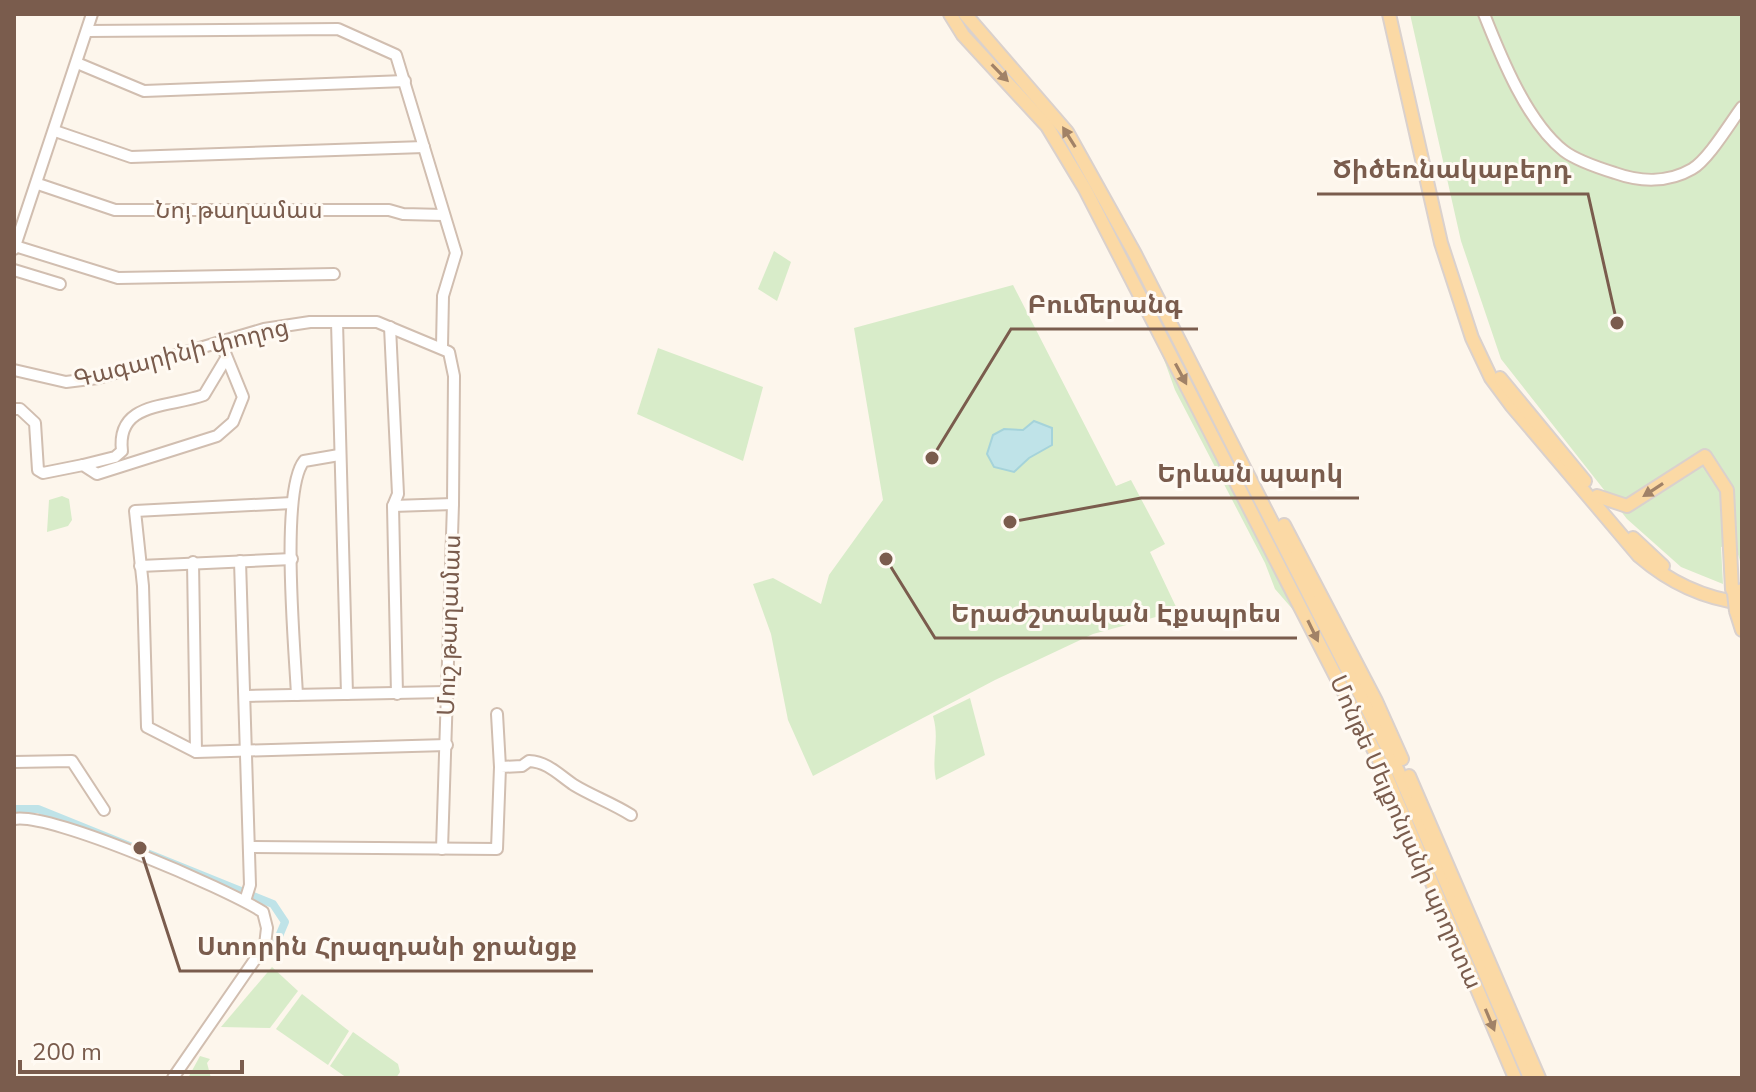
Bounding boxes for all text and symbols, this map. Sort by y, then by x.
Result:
one-way arrow [990,63,1009,82]
one-way arrow [1063,126,1077,148]
callout: Ծիծեռնակաբերդ [1317,144,1588,194]
text: Ծիծեռնակաբերդ [1333,152,1572,187]
street label: Նոյ թաղամաս [155,194,323,226]
callout: Բումերանգ [1011,279,1198,329]
text: Բումերանգ [1028,287,1183,322]
street label: Գագարինի փողոց [70,311,292,395]
one-way arrow [1175,363,1188,386]
callout: Երևան պարկ [1141,448,1359,498]
text: Երևան պարկ [1157,456,1343,491]
one-way arrow [1642,482,1663,497]
street label: Մուշ թաղամաս [430,534,468,716]
callout: Երաժշտական Էքսպրես [935,588,1297,638]
text: Երաժշտական Էքսպրես [951,596,1281,631]
one-way arrow [1306,619,1320,642]
street label: Մոնթե Մելքոնյանի պողոտա [1322,670,1490,994]
callout: Ստորին Հրազդանի ջրանցք [180,921,593,971]
text: Ստորին Հրազդանի ջրանցք [197,929,577,964]
one-way arrow [1484,1008,1497,1032]
scale bar [20,1024,242,1074]
text: 200 m [32,1036,102,1068]

